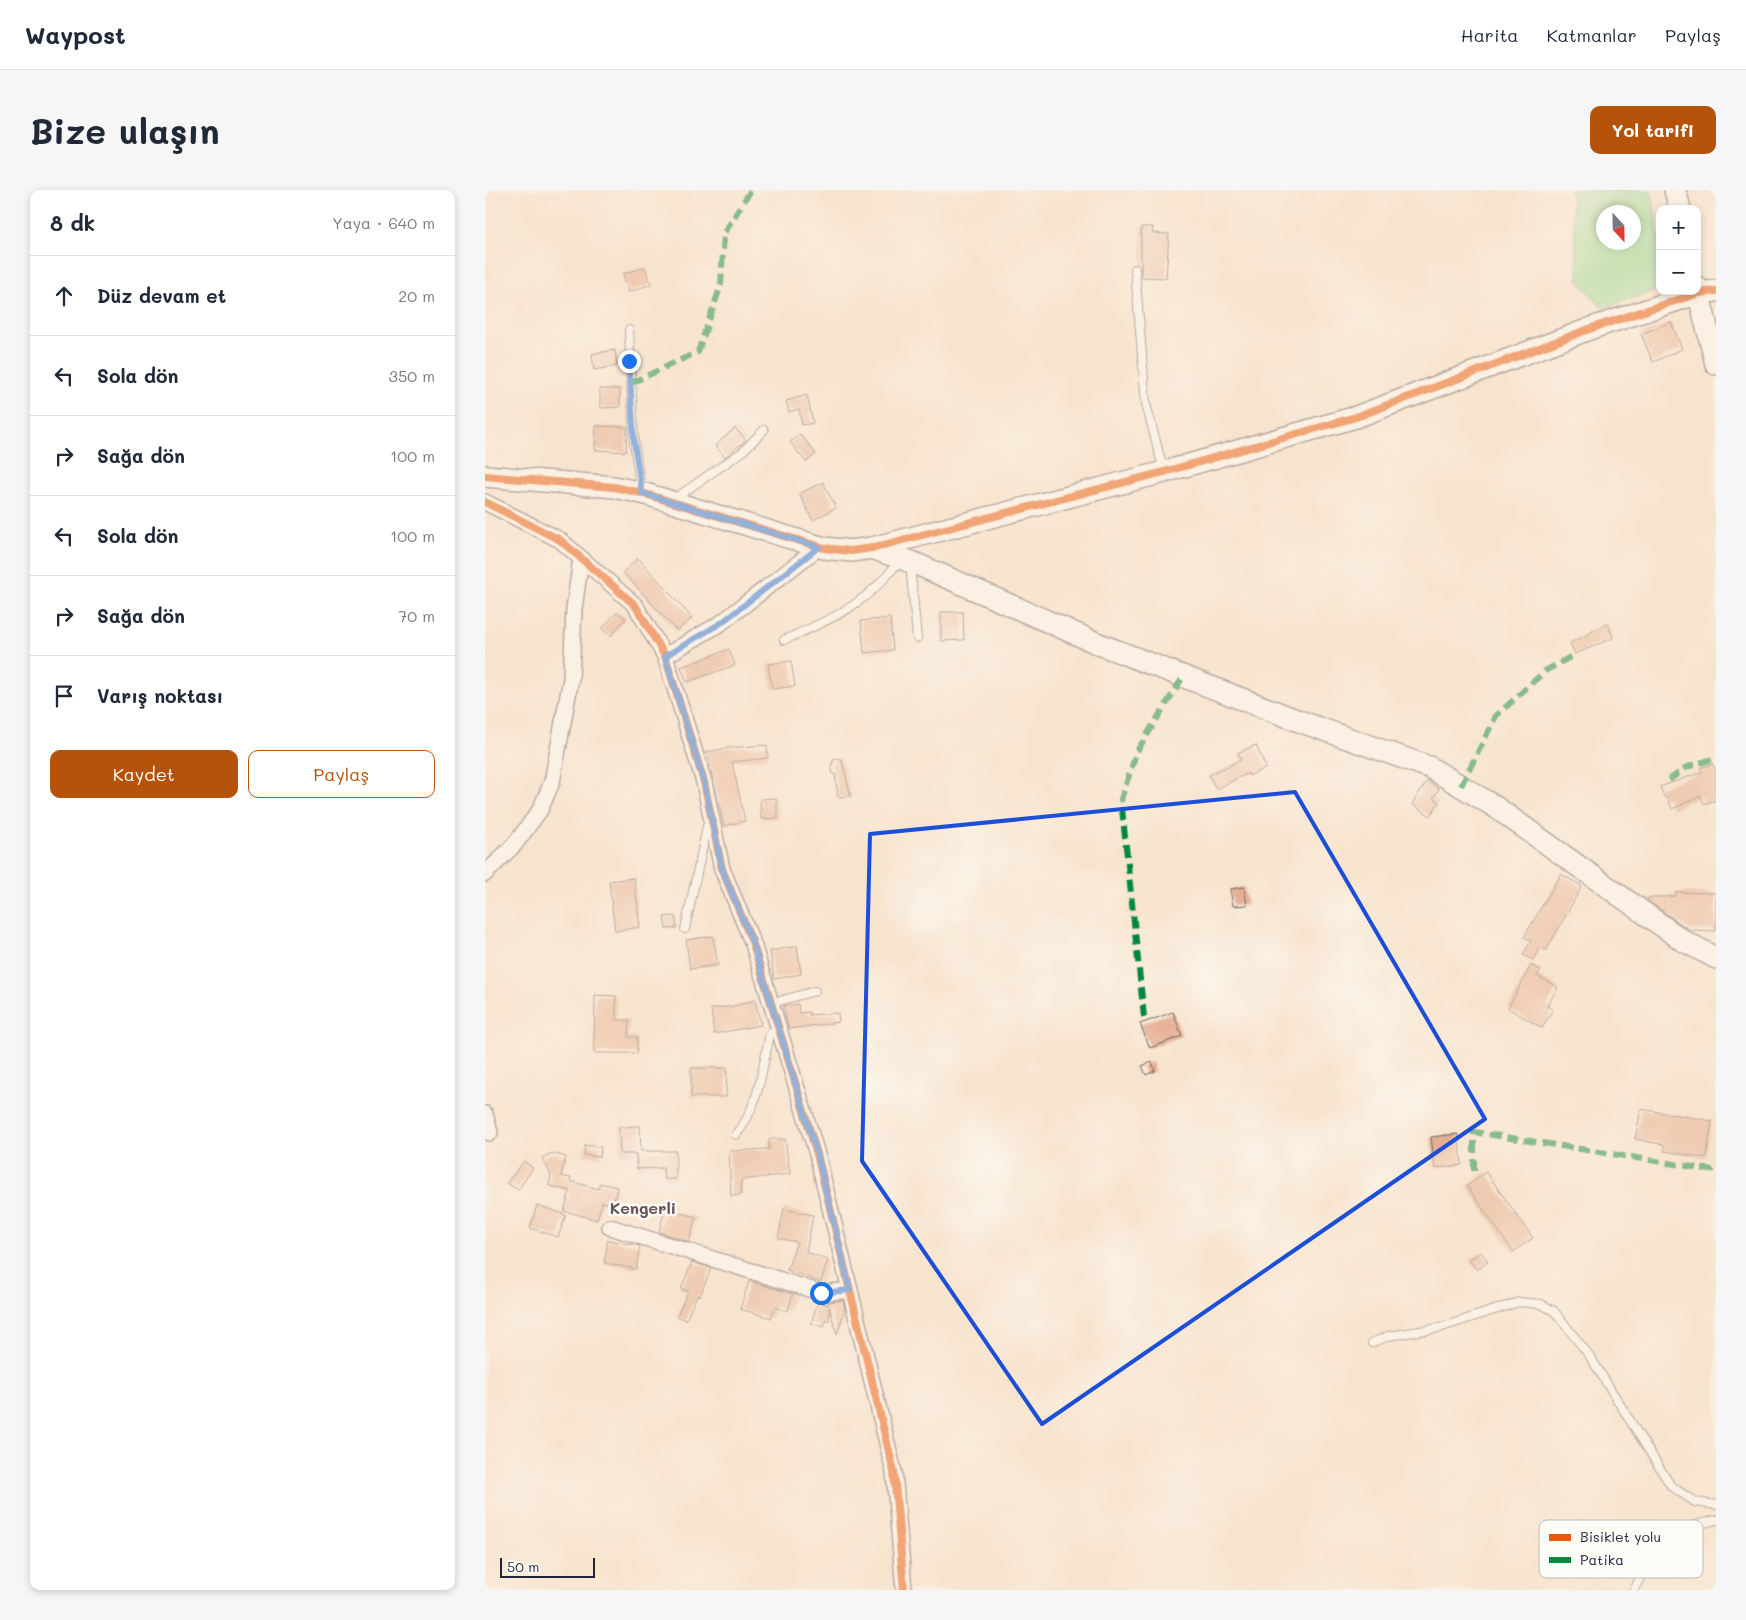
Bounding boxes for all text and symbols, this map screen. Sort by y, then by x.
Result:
text: Waypost [25,19,126,50]
text: Harita [1461,23,1519,47]
text: Katmanlar [1547,23,1637,47]
text: Paylaş [1665,23,1721,47]
button: Yol tarifi [1590,106,1716,154]
text: Bize ulaşın [30,107,220,153]
north arrow [1596,205,1641,250]
map controls [1656,205,1701,295]
button: + [1656,205,1701,250]
text: 8 dk [50,209,95,236]
text: Yaya · 640 m [332,212,435,233]
button: − [1656,250,1701,295]
icon: ahead [50,282,78,310]
text: Düz devam et [97,283,226,308]
text: 20 m [398,285,435,306]
route end [618,350,641,373]
icon: left [50,362,78,390]
text: Sola dön [97,363,179,388]
text: 350 m [389,365,435,386]
icon: right [50,442,78,470]
text: Sağa dön [97,443,185,468]
text: 100 m [390,445,435,466]
icon: left [50,522,78,550]
text: Sola dön [97,523,179,548]
text: 100 m [390,525,435,546]
icon: right [50,602,78,630]
text: Sağa dön [97,603,185,628]
text: 70 m [398,605,435,626]
icon: arrive [50,682,78,710]
text: Varış noktası [97,683,223,708]
button: Kaydet [50,750,238,798]
button: Paylaş [248,750,435,798]
district label: Kengerli [610,1197,676,1218]
route start [810,1282,833,1305]
legend [1539,1520,1703,1578]
text: Bisiklet yolu [1580,1527,1661,1546]
text: Patika [1580,1550,1624,1569]
scale bar [500,1555,595,1578]
text: 50 m [507,1557,539,1576]

